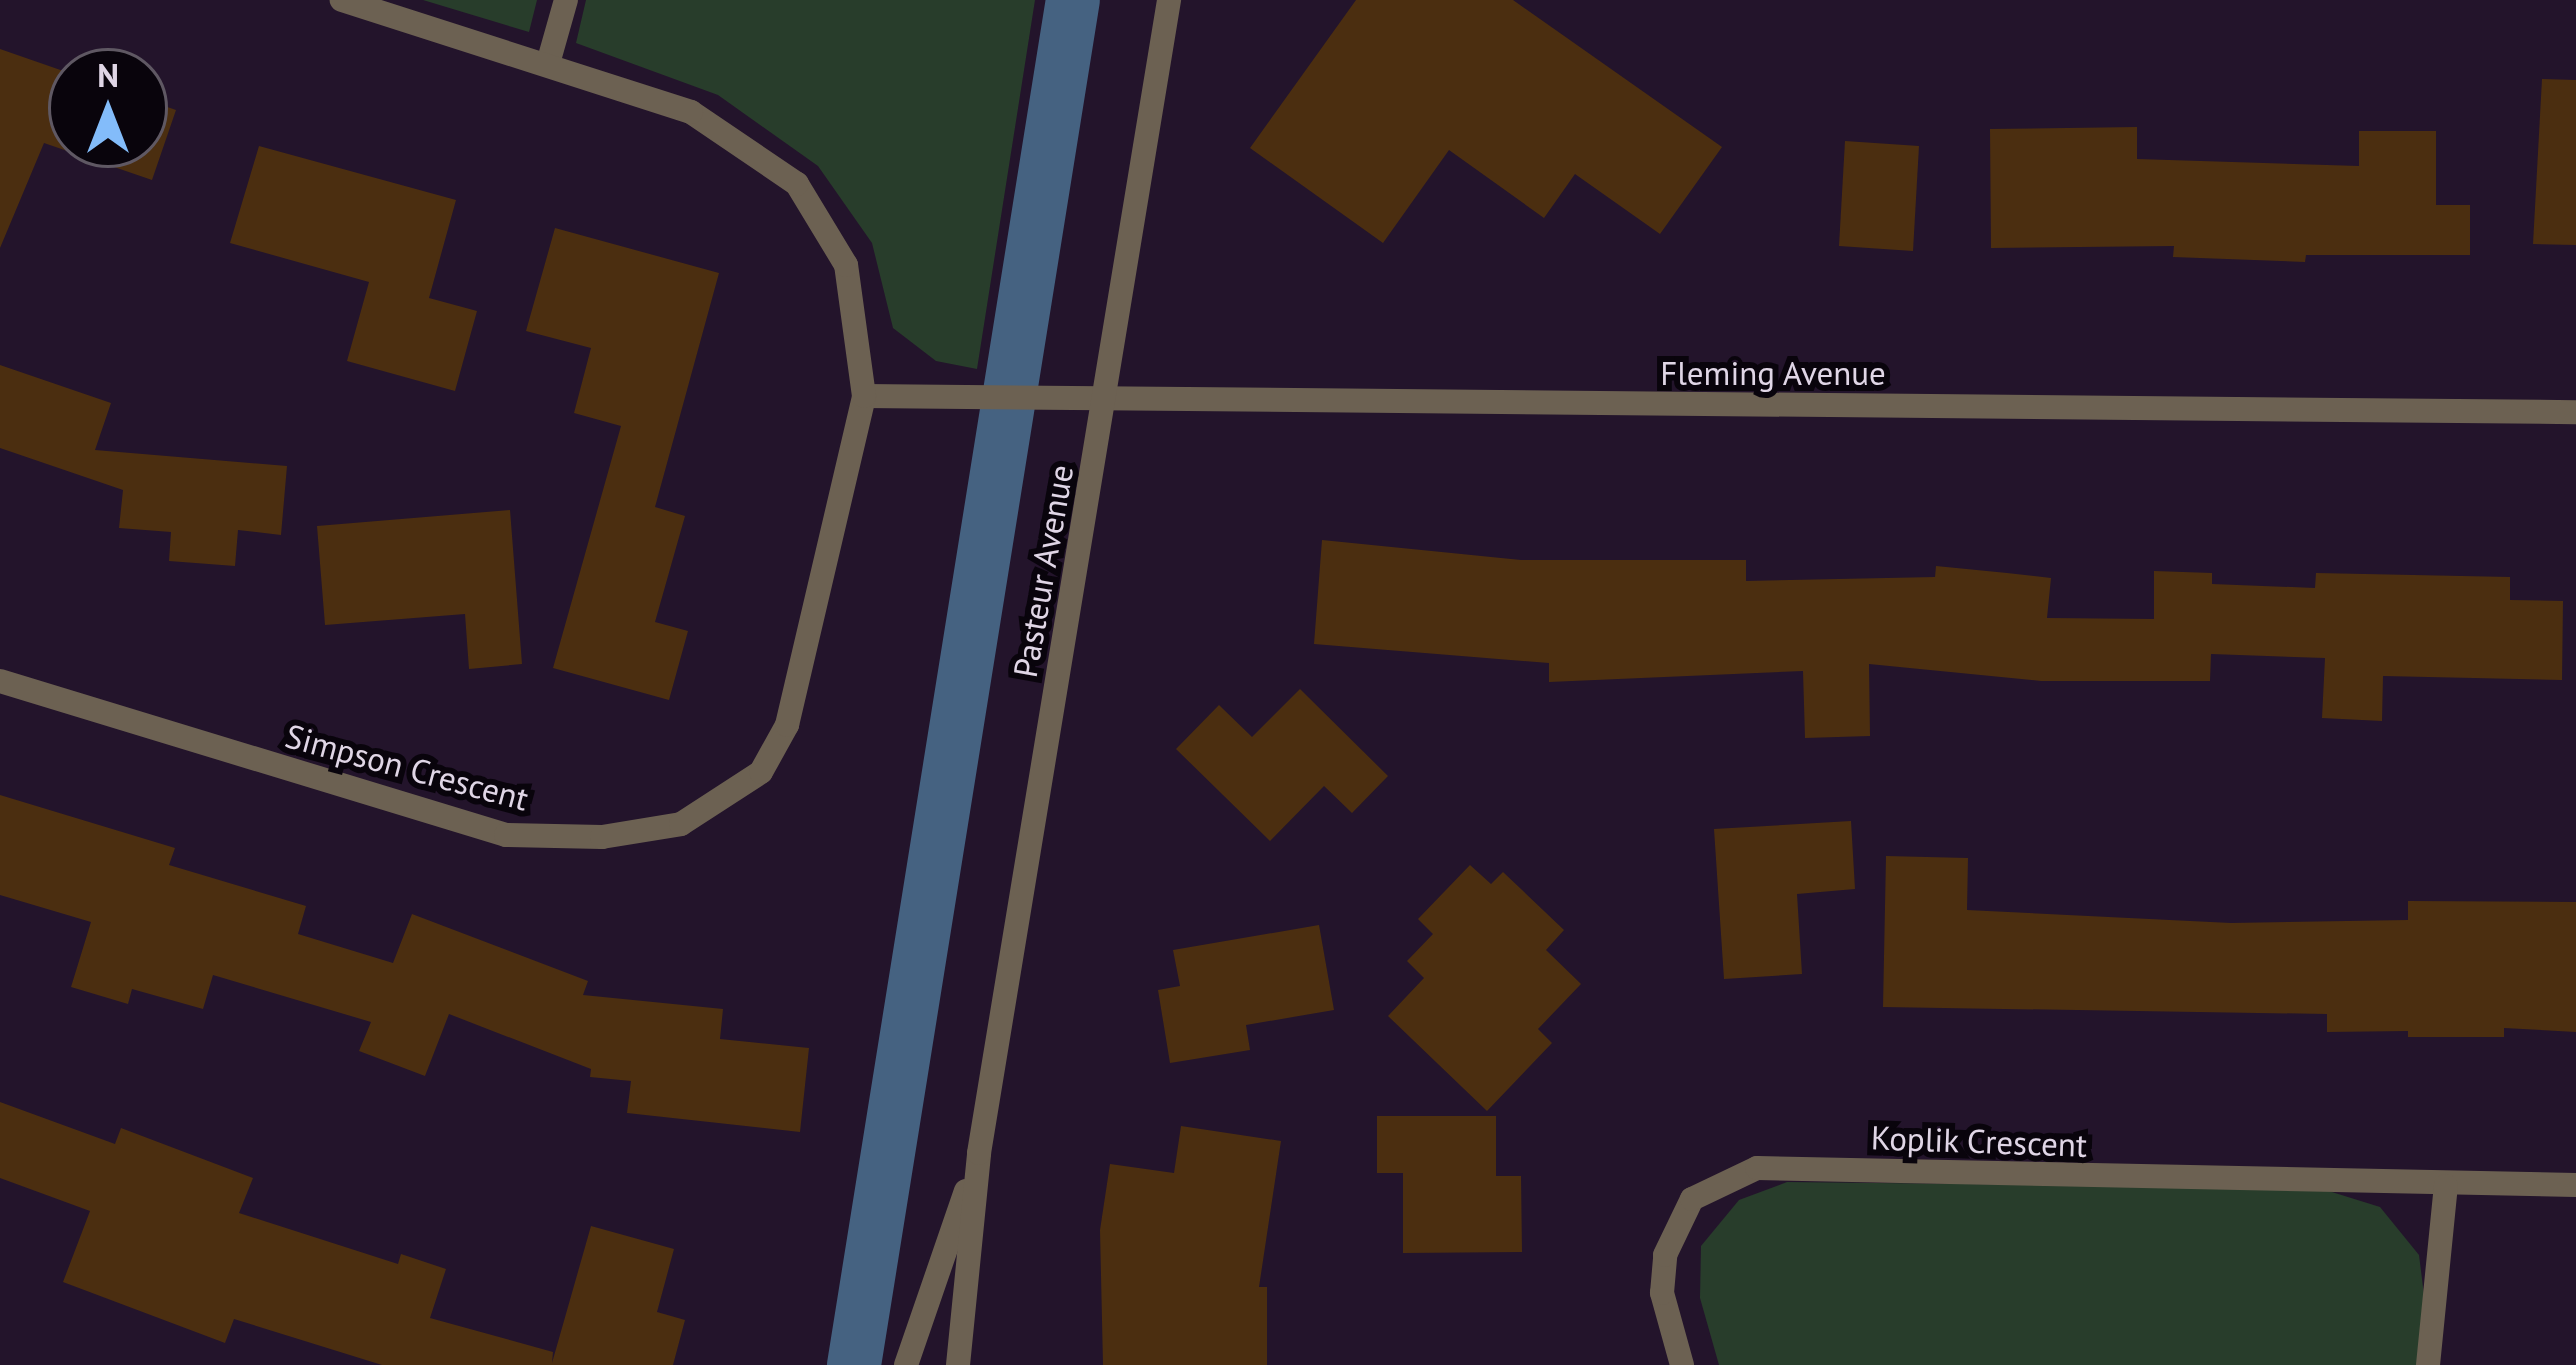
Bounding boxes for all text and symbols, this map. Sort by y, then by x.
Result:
north arrow [48,48,168,168]
text: N [97,53,119,96]
street label: Fleming Avenue [1660,353,1886,393]
street label: Pasteur Avenue [1005,461,1081,681]
street label: Simpson Crescent [281,716,533,818]
street label: Koplik Crescent [1870,1117,2088,1165]

